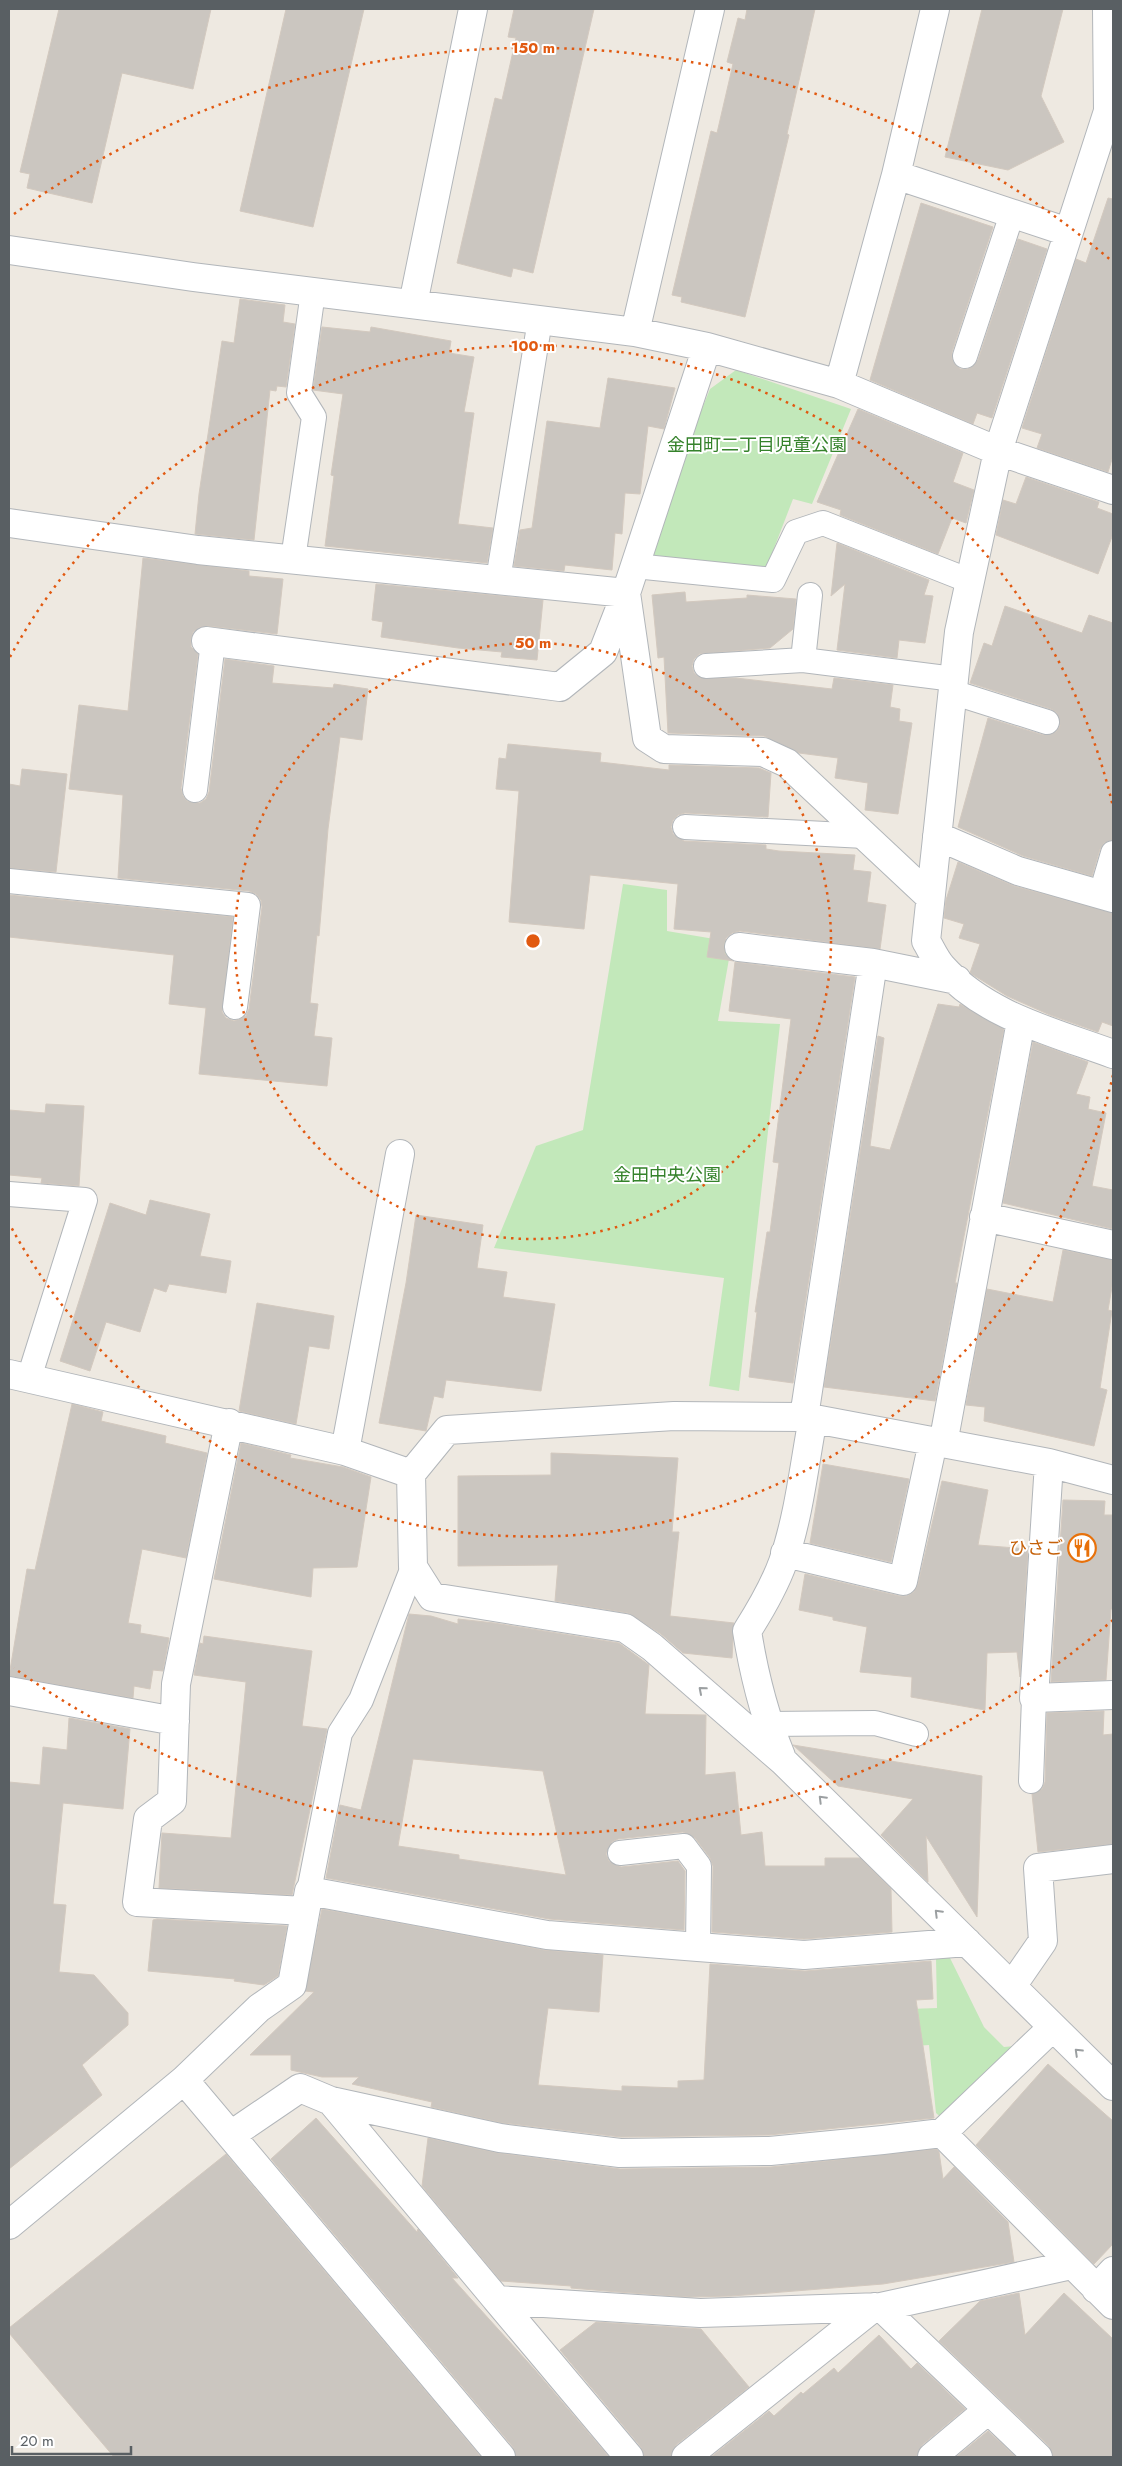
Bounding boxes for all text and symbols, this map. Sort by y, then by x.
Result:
text: 150 m [511,37,555,59]
text: 100 m [511,335,555,357]
park label: 金田町二丁目児童公園 [667,432,847,458]
text: 50 m [515,632,551,654]
centre of rings [524,932,542,950]
park label: 金田中央公園 [613,1162,721,1188]
restaurant icon: ひさご [1067,1533,1097,1563]
place label: ひさご [1009,1535,1063,1561]
one-way arrow [698,1687,707,1696]
one-way arrow [819,1796,828,1805]
one-way arrow [934,1910,943,1919]
one-way arrow [1075,2049,1084,2058]
scale bar [12,2424,131,2456]
text: 20 m [20,2430,54,2452]

